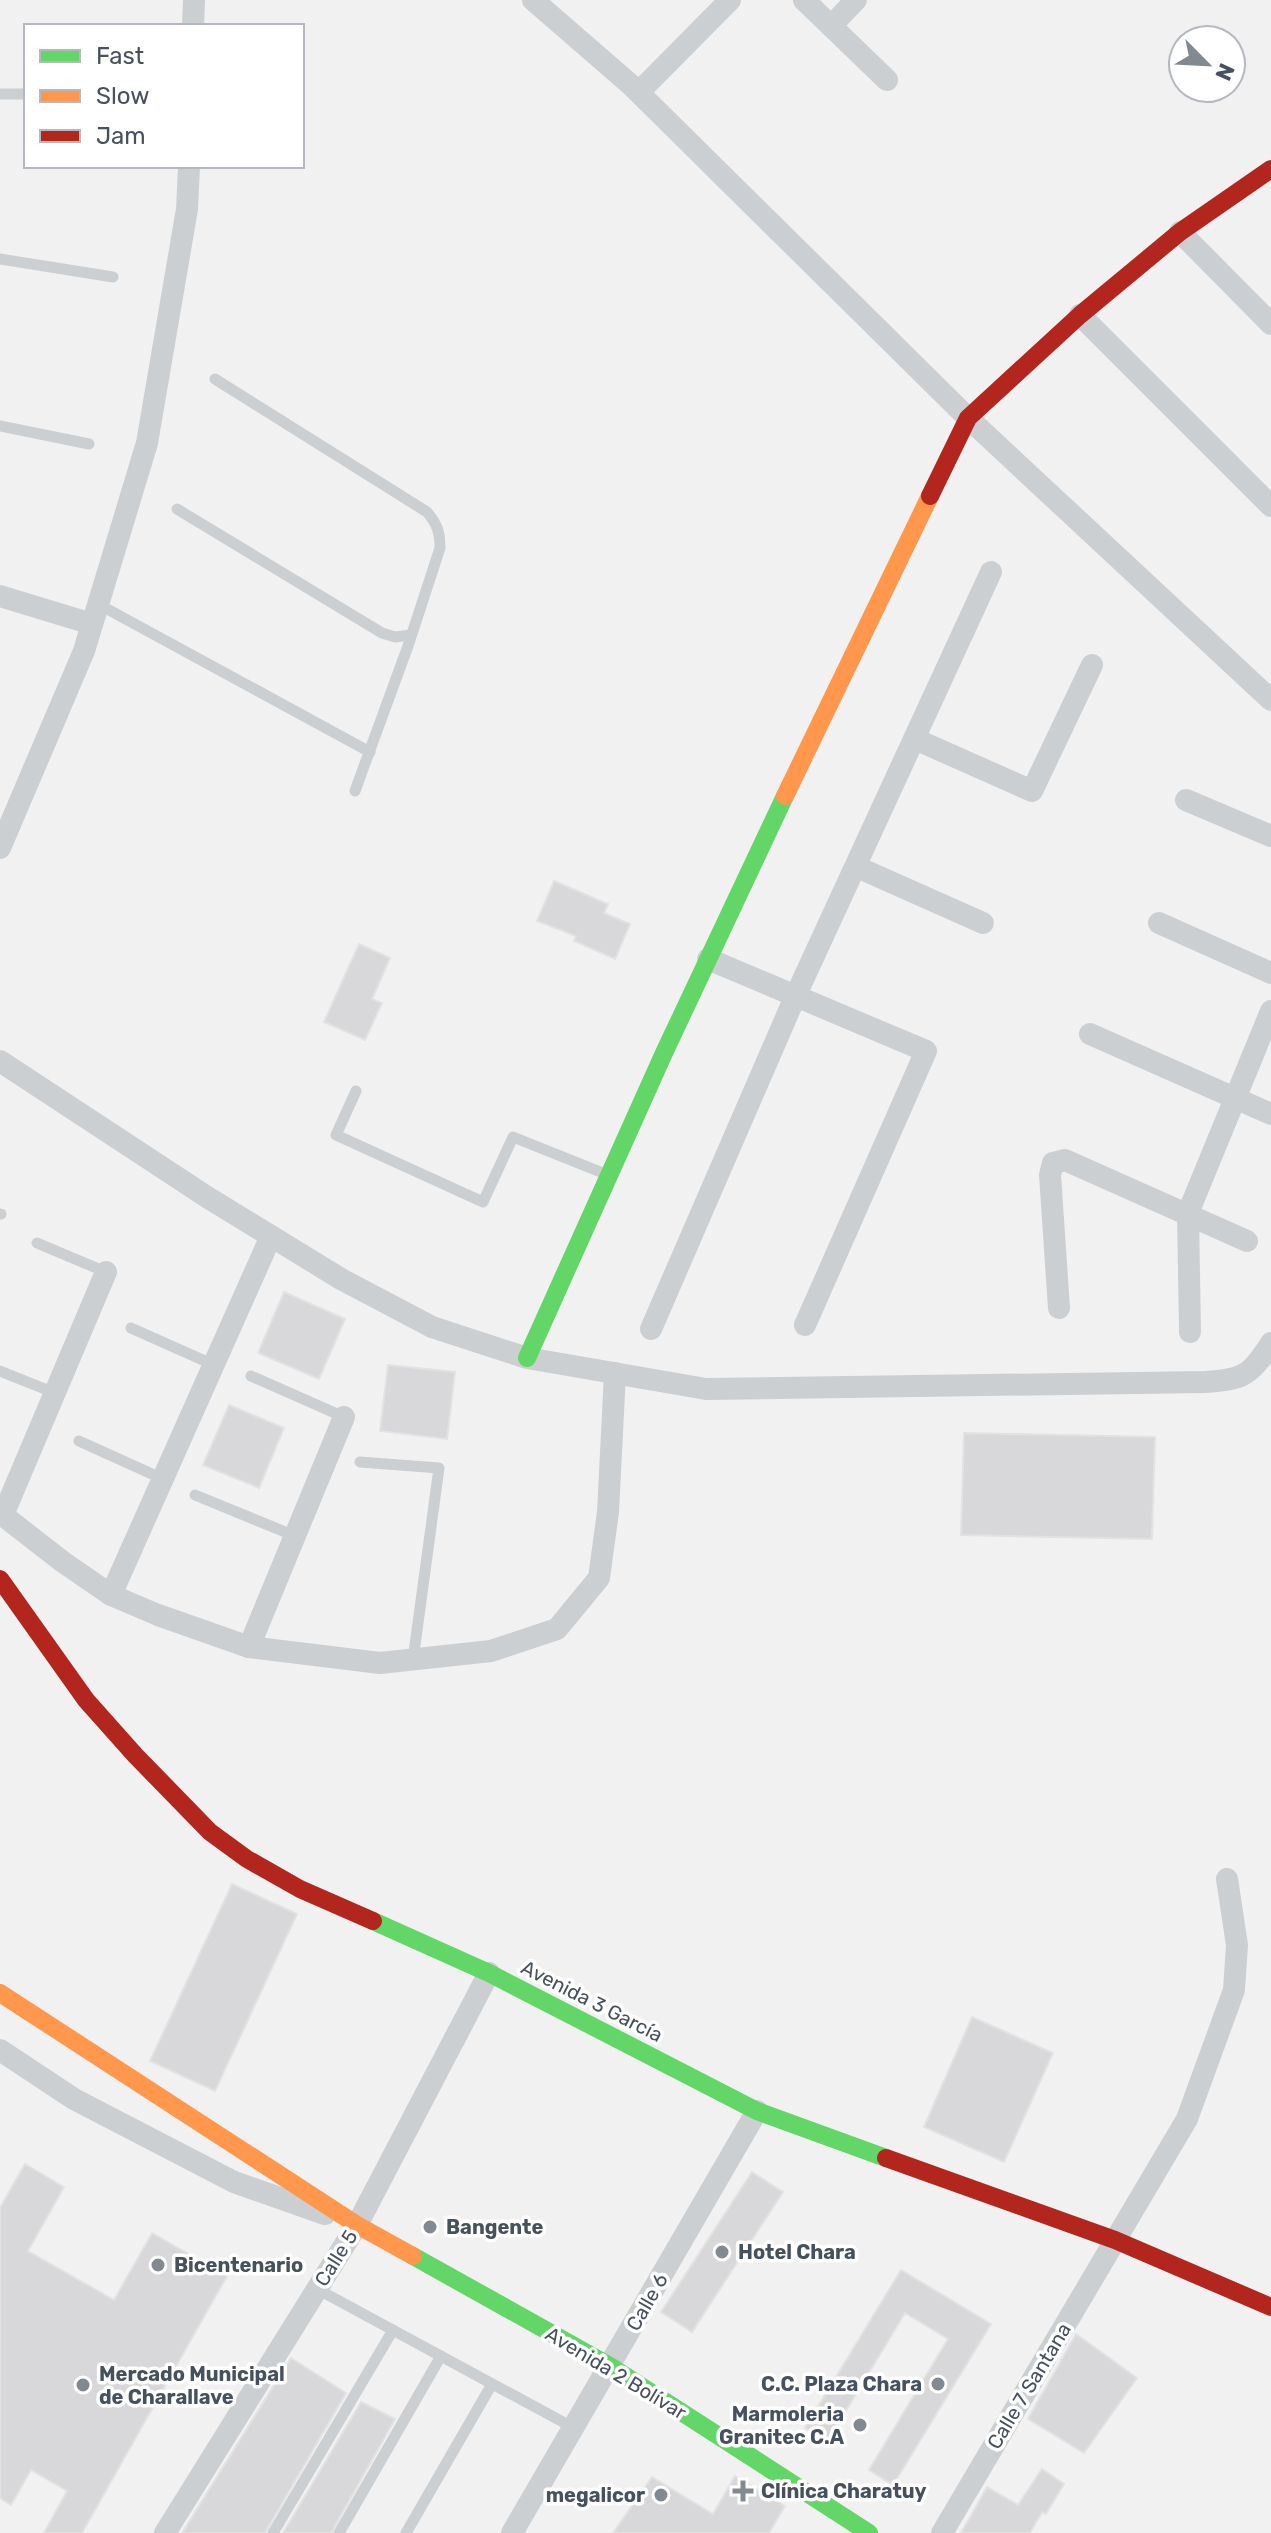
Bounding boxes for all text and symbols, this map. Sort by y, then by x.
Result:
legend [24,24,304,168]
north arrow [1167,24,1247,104]
text: Fast [96,42,144,70]
text: N [1209,59,1240,85]
text: Slow [96,82,149,110]
text: Jam [96,122,146,150]
street label: Avenida 3 García [517,1955,667,2047]
place label: Bangente [446,2215,543,2239]
marker: Bangente [421,2218,439,2236]
street label: Calle 5 [309,2225,363,2291]
place label: Hotel Chara [738,2240,856,2264]
marker: Hotel Chara [713,2243,731,2261]
place label: Bicentenario [174,2253,303,2277]
marker: Bicentenario [149,2256,167,2274]
street label: Calle 6 [621,2269,673,2335]
street label: Calle 7 Santana [982,2319,1076,2453]
street label: Avenida 2 Bolívar [541,2322,691,2425]
place label: Mercado Municipal de Charallave [99,2362,285,2409]
place label: C.C. Plaza Chara [761,2372,922,2396]
marker: C.C. Plaza Chara [929,2375,947,2393]
marker: Mercado Municipal de Charallave [74,2376,92,2394]
place label: Marmoleria Granitec C.A [719,2402,845,2449]
marker: Marmoleria Granitec C.A [851,2416,869,2434]
place label: Clínica Charatuy [761,2479,927,2503]
marker: Clínica Charatuy [732,2480,754,2502]
place label: megalicor [546,2483,645,2507]
marker: megalicor [652,2486,670,2504]

